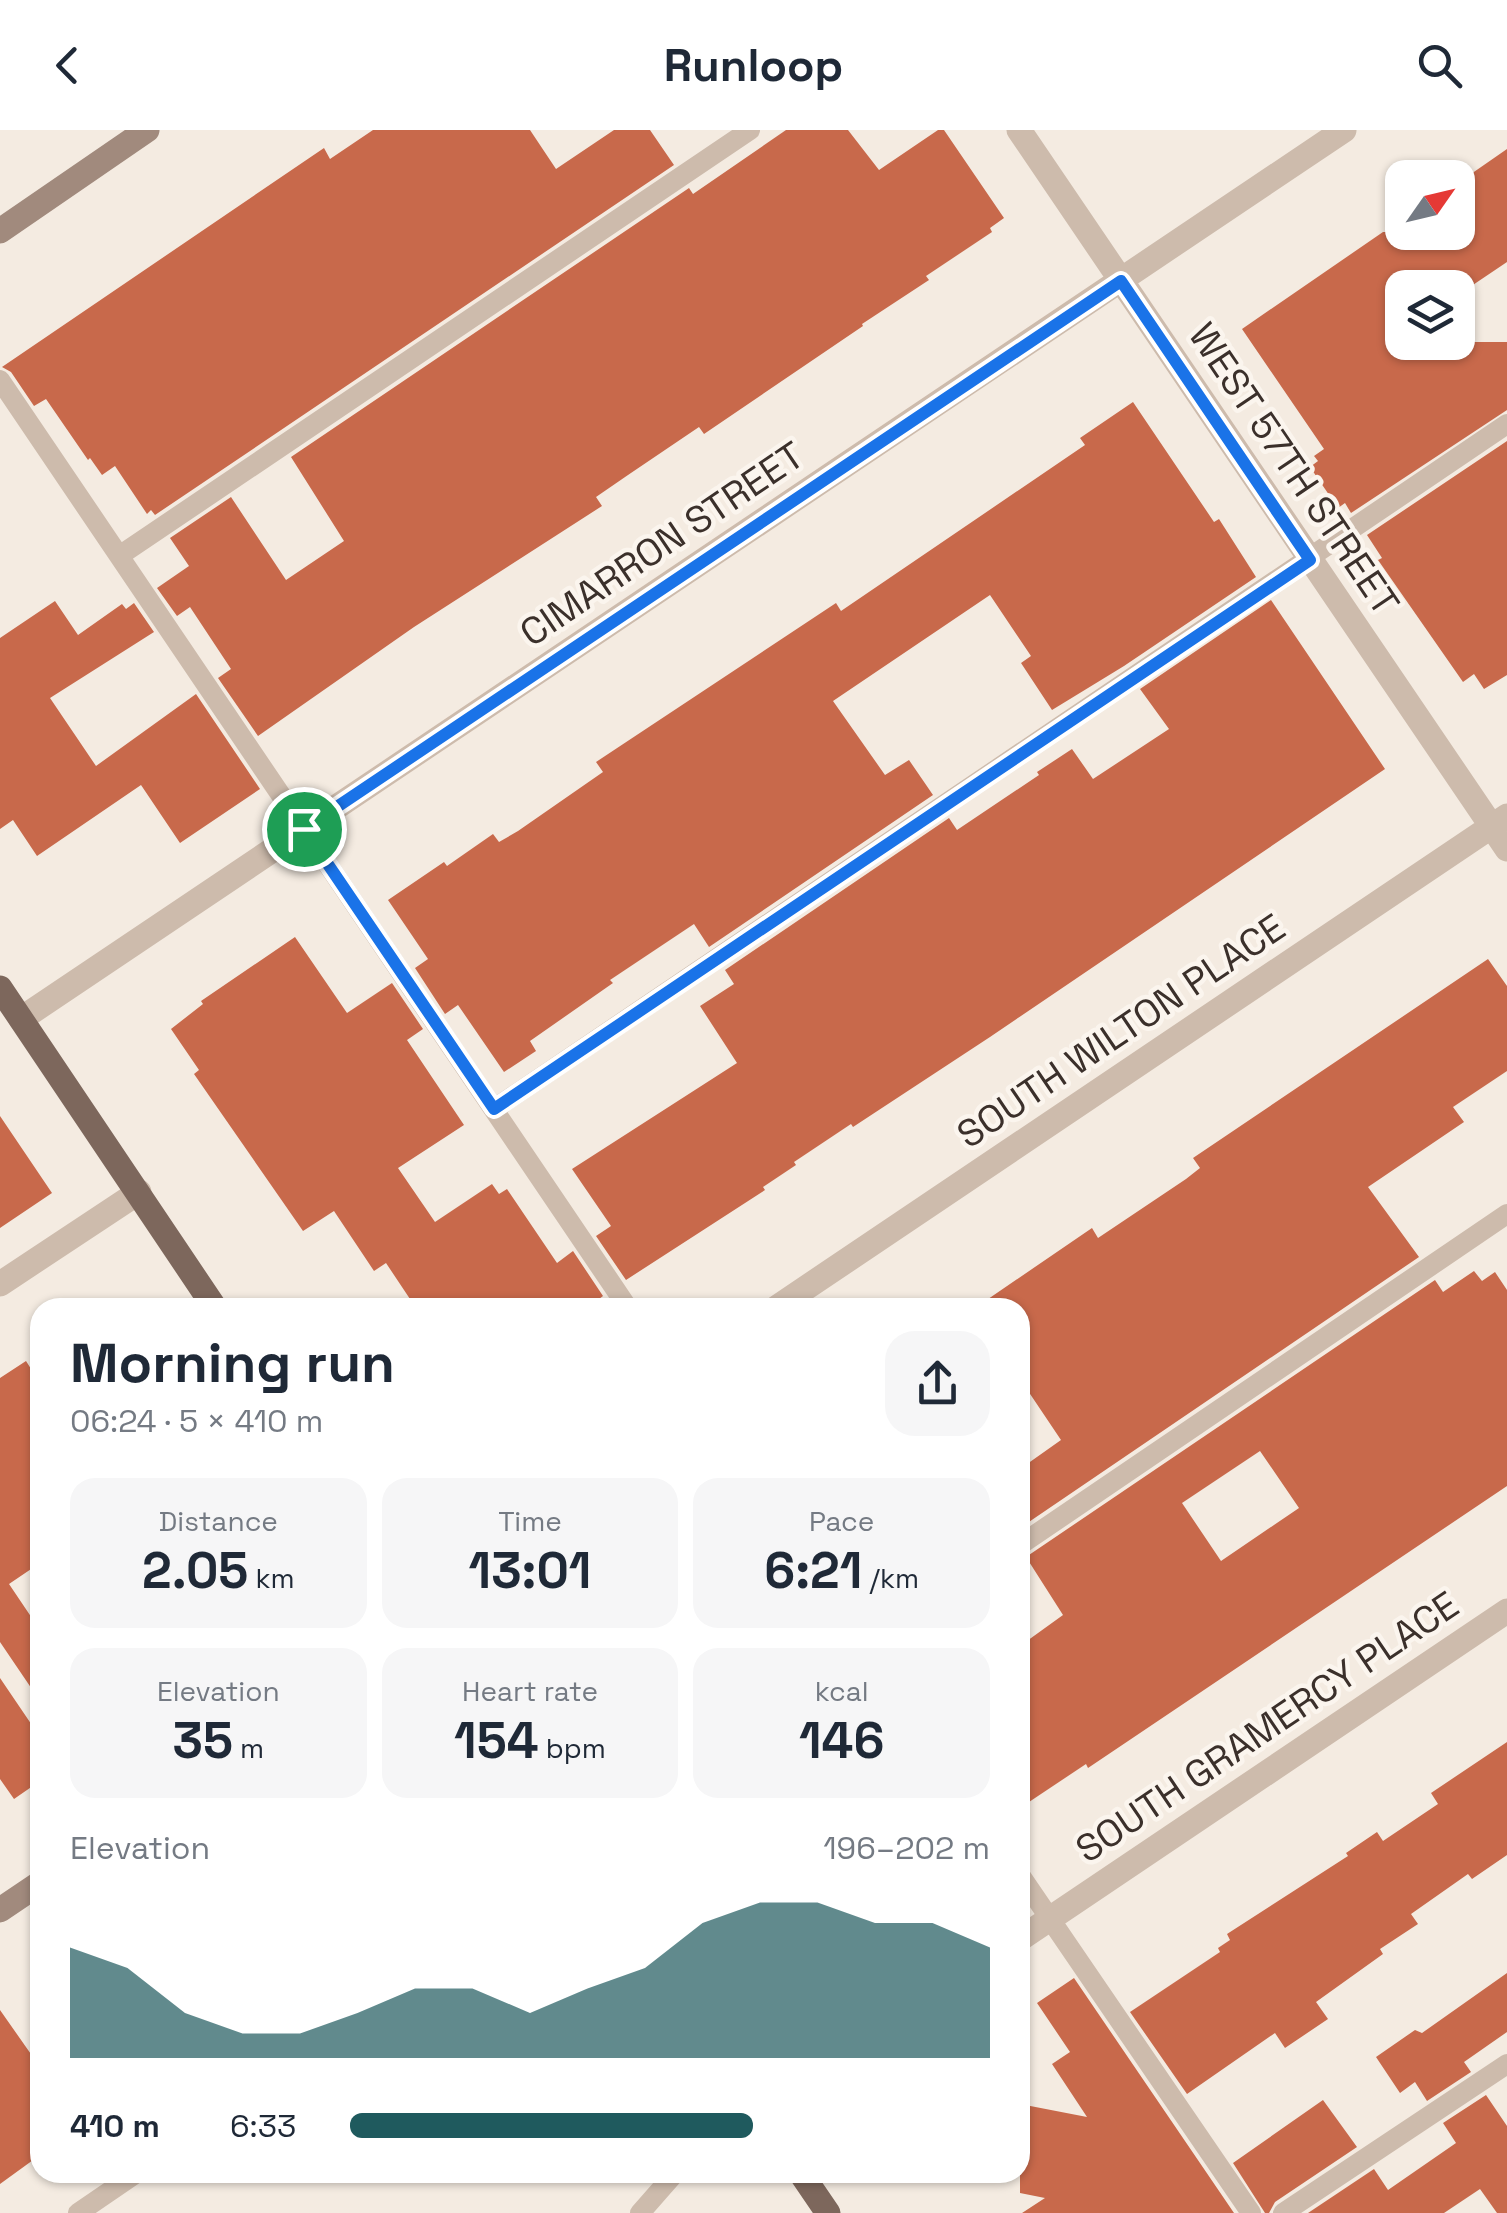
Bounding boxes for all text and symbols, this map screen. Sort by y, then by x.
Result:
text: Runloop [664,37,843,94]
icon: back [40,38,95,93]
icon: search [1412,38,1467,93]
north arrow [1385,160,1475,250]
map controls [1385,160,1475,360]
button: layers [1385,270,1475,360]
street label: WEST 57TH STREET [1178,314,1410,624]
street label: CIMARRON STREET [511,431,813,657]
pin [262,787,347,872]
icon: arrive [277,802,332,857]
street label: SOUTH WILTON PLACE [948,903,1294,1159]
text: Morning run [70,1328,395,1398]
button: share [885,1331,990,1436]
text: 06:24 · 5 × 410 m [70,1401,323,1441]
text: Distance [159,1503,278,1539]
text: Time [498,1503,562,1539]
text: Pace [809,1503,874,1539]
text: 2.05 [142,1539,248,1603]
text: 13:01 [469,1539,591,1603]
text: 6:21 [764,1539,862,1603]
text: km [248,1560,295,1596]
text: /km [862,1560,919,1596]
street label: SOUTH GRAMERCY PLACE [1066,1581,1468,1873]
text: Elevation [157,1673,280,1709]
text: Heart rate [462,1673,598,1709]
text: kcal [815,1673,869,1709]
text: 35 [172,1709,233,1773]
text: 154 [454,1709,539,1773]
text: 146 [799,1709,884,1773]
text: m [233,1730,264,1766]
text: bpm [539,1730,606,1766]
text: Elevation [70,1828,210,1868]
text: 196–202 m [823,1828,990,1868]
text: 410 m [70,2106,160,2146]
text: 6:33 [230,2106,296,2146]

